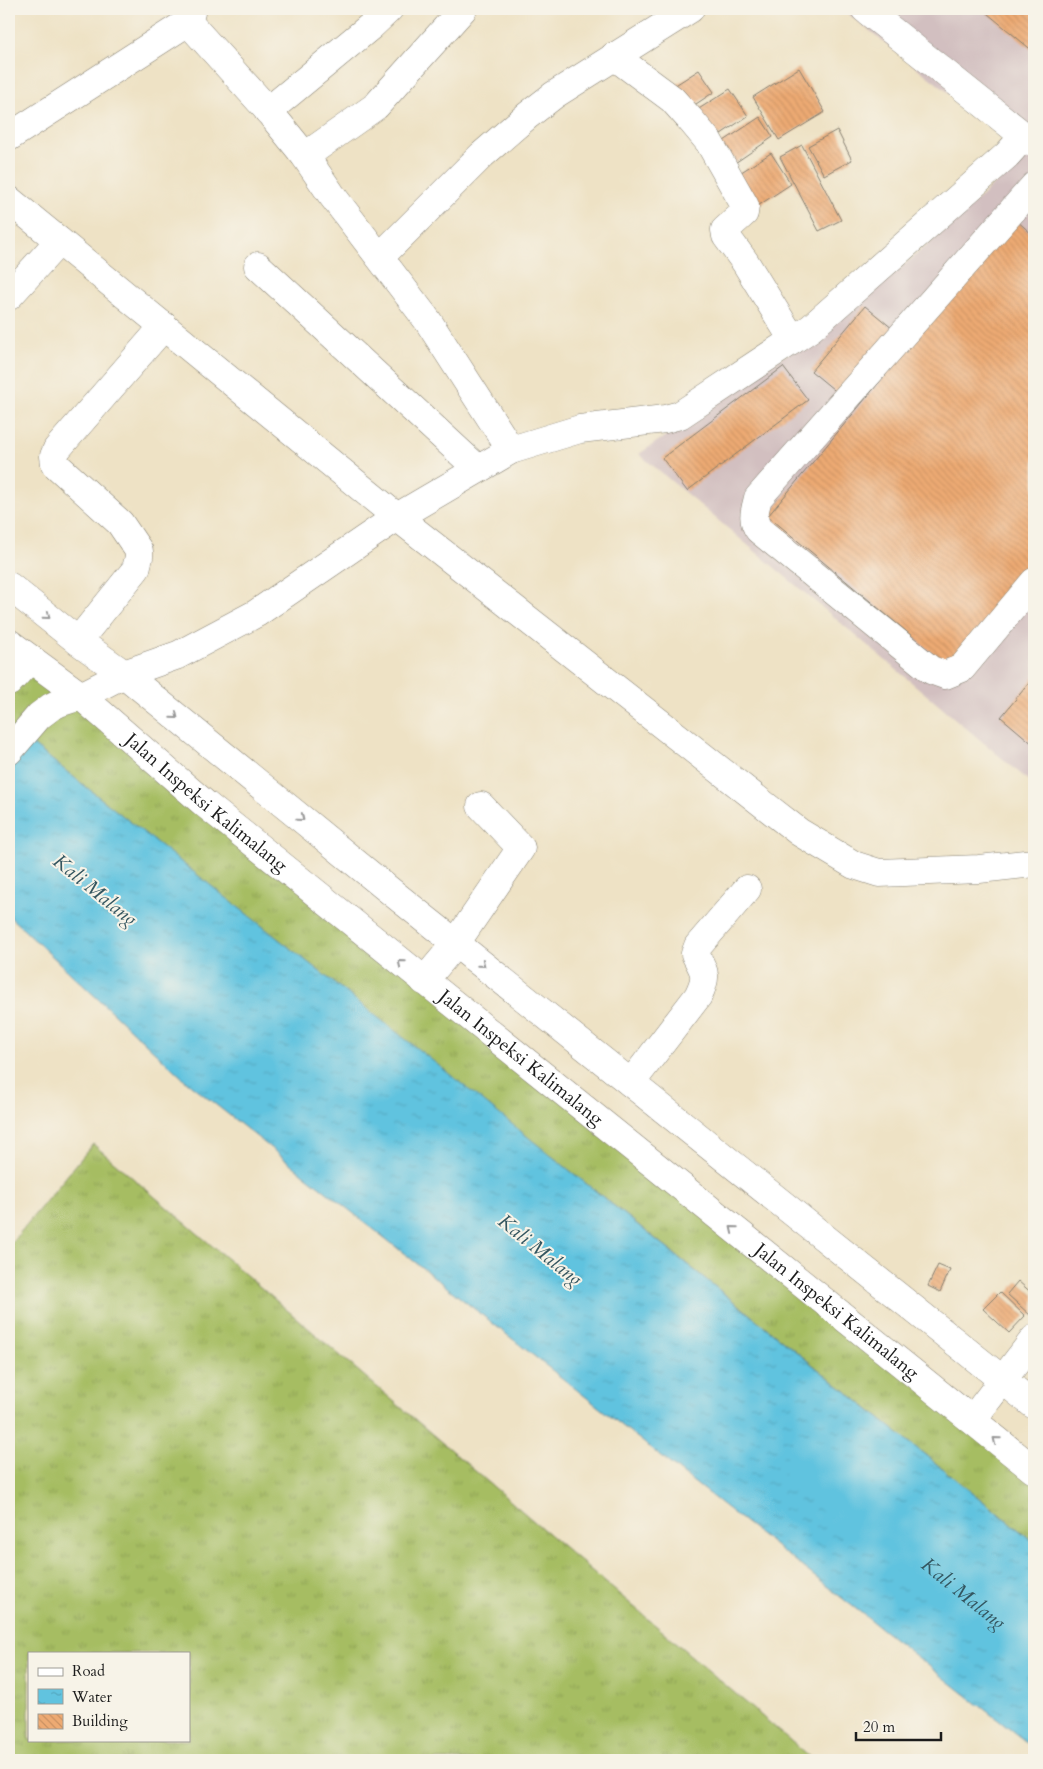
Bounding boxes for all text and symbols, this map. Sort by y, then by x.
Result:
one-way arrow [41,611,50,619]
one-way arrow [169,710,178,718]
street label: Jalan Inspeksi Kalimalang [117,725,293,878]
one-way arrow [295,813,304,821]
water label: Kali Malang [47,848,143,932]
one-way arrow [398,959,407,968]
one-way arrow [476,959,485,967]
street label: Jalan Inspeksi Kalimalang [431,982,609,1132]
water label: Kali Malang [492,1208,588,1292]
one-way arrow [730,1226,739,1234]
street label: Jalan Inspeksi Kalimalang [746,1235,925,1386]
one-way arrow [993,1437,1002,1445]
water label: Kali Malang [916,1551,1012,1636]
legend [28,1652,190,1742]
text: Road [72,1661,105,1681]
text: Water [71,1687,113,1707]
scale bar [856,1709,940,1741]
text: Building [72,1711,128,1731]
text: 20 m [863,1717,895,1737]

